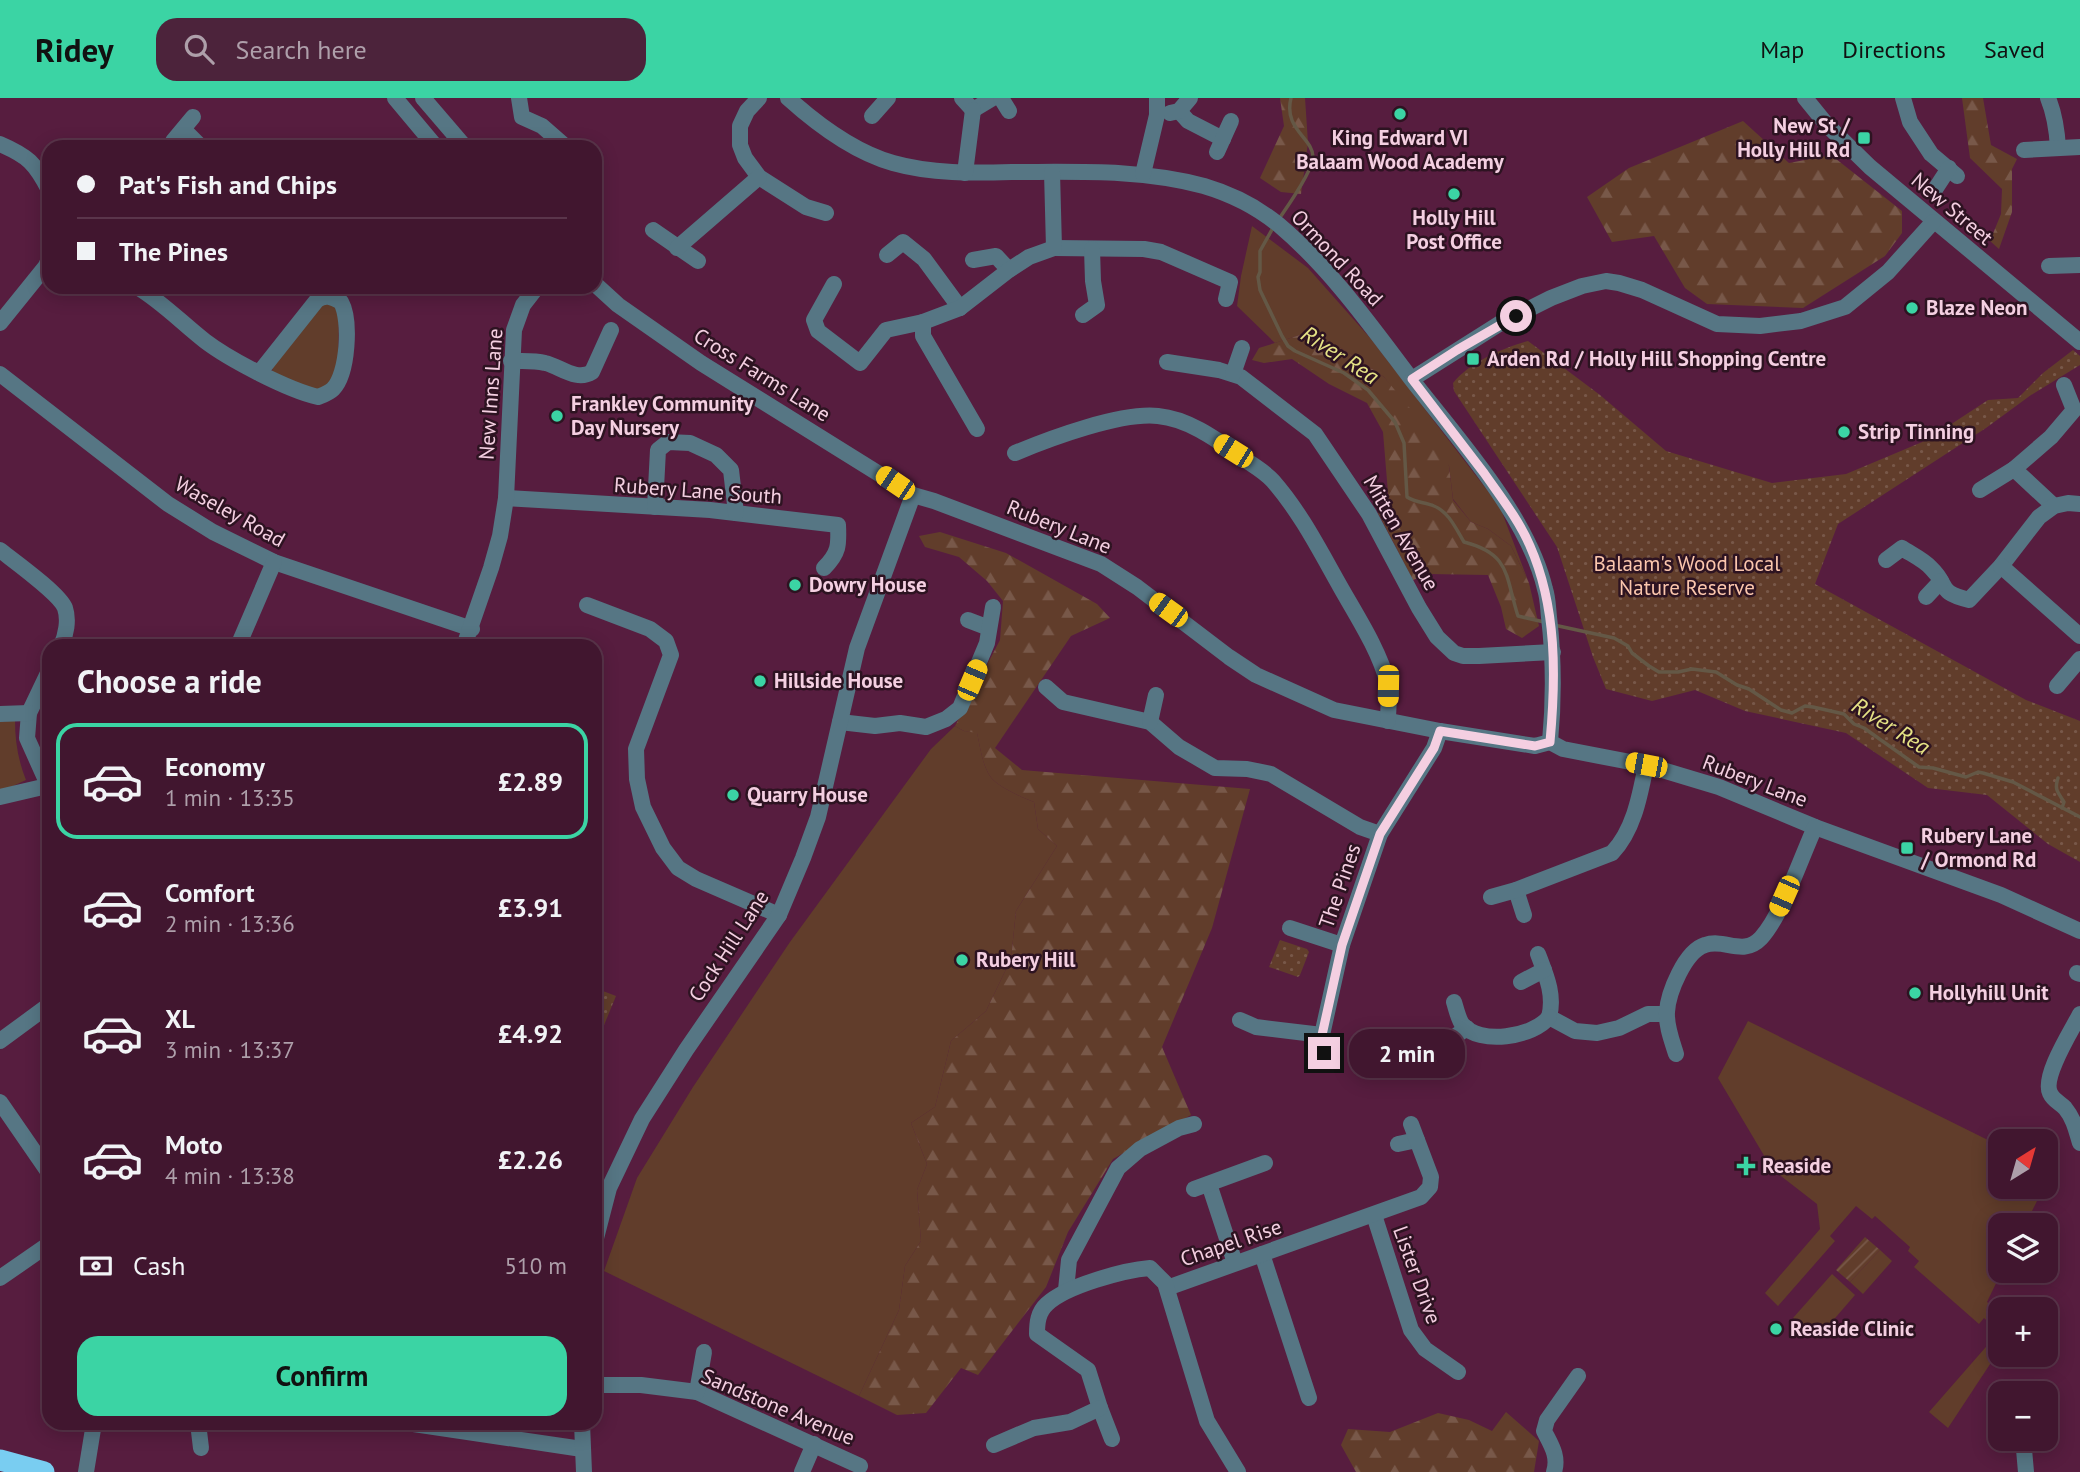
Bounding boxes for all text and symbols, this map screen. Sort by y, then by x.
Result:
search box [156,18,646,81]
text: Ridey [35,28,114,71]
icon: search [180,30,218,68]
text: Search here [236,33,367,66]
text: Map [1760,34,1804,65]
text: Directions [1842,34,1946,65]
text: Saved [1984,34,2045,65]
marker: King Edward VI Balaam Wood Academy [1392,106,1408,122]
place label: New St / Holly Hill Rd [1737,112,1851,163]
place label: King Edward VI Balaam Wood Academy [1296,124,1505,175]
marker: New St / Holly Hill Rd [1856,130,1872,146]
street label: New Street [1906,167,1999,251]
text: Pat's Fish and Chips [119,168,337,201]
marker: Holly Hill Post Office [1446,186,1462,202]
street label: Ormond Road [1286,204,1389,312]
place label: Holly Hill Post Office [1406,204,1502,255]
text: The Pines [119,235,228,268]
place label: Blaze Neon [1926,294,2028,321]
route start [1500,300,1532,332]
marker: Blaze Neon [1904,300,1920,316]
water label: River Rea [1296,319,1385,390]
street label: Cross Farms Lane [689,322,836,427]
street label: New Inns Lane [472,327,509,461]
place label: Arden Rd / Holly Hill Shopping Centre [1487,345,1826,372]
marker: Arden Rd / Holly Hill Shopping Centre [1465,351,1481,367]
place label: Frankley Community Day Nursery [571,390,754,441]
marker: Frankley Community Day Nursery [549,408,565,424]
place label: Strip Tinning [1858,418,1974,445]
marker: Strip Tinning [1836,424,1852,440]
car [1210,431,1257,471]
car [872,463,919,503]
street label: Waseley Road [170,470,290,553]
street label: Mitten Avenue [1358,470,1445,595]
street label: Rubery Lane South [613,471,783,510]
street label: Rubery Lane [1003,493,1115,560]
park label: Balaam's Wood Local Nature Reserve [1594,550,1780,601]
place label: Dowry House [809,571,927,598]
marker: Dowry House [787,577,803,593]
car [1145,589,1192,631]
car [955,657,990,703]
text: Choose a ride [77,660,262,702]
car [1378,665,1399,707]
place label: Hillside House [774,667,903,694]
marker: Hillside House [752,673,768,689]
water label: River Rea [1847,690,1936,761]
street label: Rubery Lane [1699,748,1812,813]
icon: car [81,750,144,813]
text: Economy [165,750,265,783]
car [1624,751,1669,779]
text: £2.89 [498,765,563,798]
place label: Quarry House [747,781,868,808]
text: 1 min · 13:35 [165,783,295,812]
marker: Quarry House [725,787,741,803]
place label: Rubery Lane / Ormond Rd [1920,822,2036,873]
street label: The Pines [1312,840,1367,932]
marker: Rubery Lane / Ormond Rd [1899,840,1915,856]
car [1766,873,1803,919]
icon: car [81,876,144,939]
text: Comfort [165,876,255,909]
street label: Cock Hill Lane [682,885,775,1007]
text: £3.91 [498,891,563,924]
text: 2 min · 13:36 [165,909,295,938]
place label: Rubery Hill [976,946,1076,973]
marker: Rubery Hill [954,952,970,968]
place label: Hollyhill Unit [1929,979,2049,1006]
marker: Hollyhill Unit [1907,985,1923,1001]
icon: car [81,1002,144,1065]
text: XL [165,1002,195,1035]
text: £4.92 [498,1017,563,1050]
callout: 2 min [1348,1028,1464,1077]
text: 3 min · 13:37 [165,1035,295,1064]
route end [1308,1037,1340,1069]
text: 2 min [1379,1039,1435,1068]
icon: car [81,1128,144,1191]
text: Moto [165,1128,223,1161]
north arrow [1988,1129,2058,1199]
map controls [1988,1129,2058,1451]
text: £2.26 [498,1143,563,1176]
place label: Reaside [1762,1152,1831,1179]
marker: Reaside [1736,1156,1756,1176]
text: 4 min · 13:38 [165,1161,295,1190]
street label: Chapel Rise [1177,1213,1285,1272]
button: layers [1988,1213,2058,1283]
street label: Lister Drive [1387,1222,1448,1328]
icon: cash [77,1247,115,1285]
text: Cash [133,1249,185,1282]
text: 510 m [505,1251,567,1280]
button: + [1988,1297,2058,1367]
place label: Reaside Clinic [1790,1315,1914,1342]
marker: Reaside Clinic [1768,1321,1784,1337]
button: Confirm [77,1336,567,1416]
street label: Sandstone Avenue [697,1362,859,1451]
button: − [1988,1381,2058,1451]

